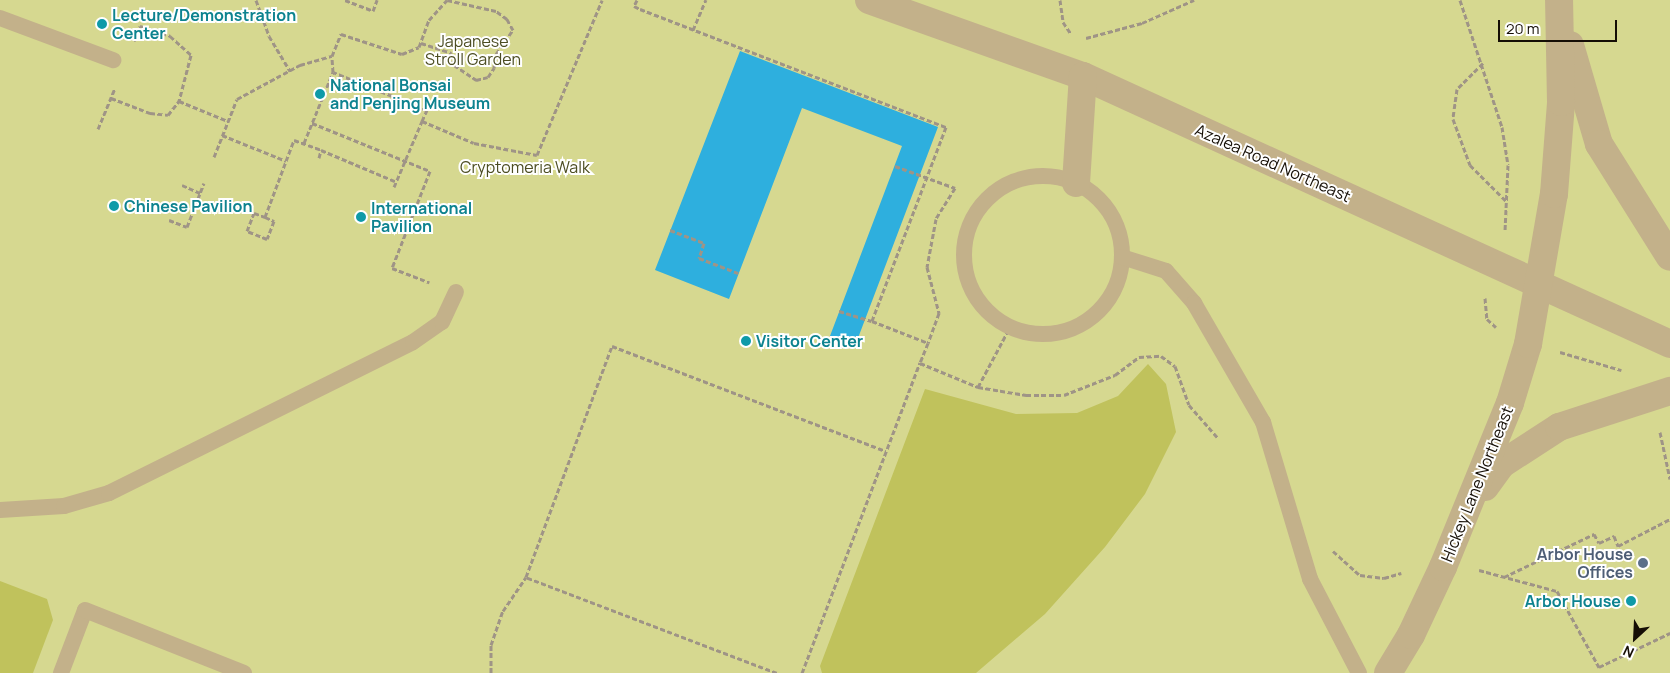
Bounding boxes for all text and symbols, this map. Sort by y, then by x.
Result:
place label: Lecture/Demonstration Center [112,5,296,43]
scale bar [1500,10,1619,42]
marker: Lecture/Demonstration Center [96,18,108,30]
text: 20 m [1506,18,1539,39]
park label: Japanese Stroll Garden [425,31,521,69]
place label: National Bonsai and Penjing Museum [330,75,490,113]
marker: National Bonsai and Penjing Museum [314,88,326,100]
street label: Azalea Road Northeast [1192,120,1354,206]
park label: Cryptomeria Walk [460,157,590,177]
place label: Chinese Pavilion [124,196,252,216]
place label: International Pavilion [371,198,472,236]
marker: Chinese Pavilion [108,200,120,212]
marker: International Pavilion [355,211,367,223]
place label: Visitor Center [756,331,863,351]
marker: Visitor Center [740,335,752,347]
street label: Hickey Lane Northeast [1437,403,1517,565]
place label: Arbor House Offices [1537,544,1633,582]
marker: Arbor House Offices [1637,557,1649,569]
place label: Arbor House [1525,591,1621,611]
marker: Arbor House [1625,595,1637,607]
north arrow [1610,613,1660,663]
text: N [1620,641,1637,663]

